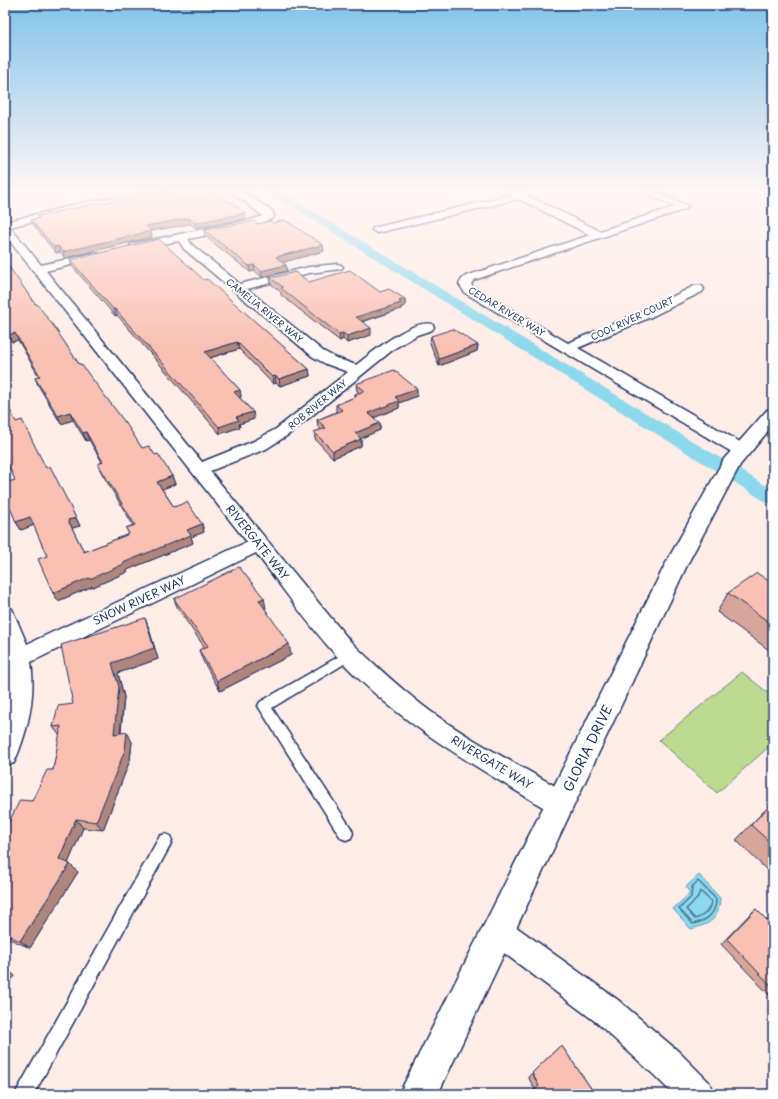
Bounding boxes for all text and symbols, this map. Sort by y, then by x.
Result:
street label: CAMELIA RIVER WAY [223,274,307,346]
street label: CEDAR RIVER WAY [466,282,548,340]
street label: COOL RIVER COURT [588,292,677,343]
street label: ROB RIVER WAY [284,376,350,432]
street label: RIVERGATE WAY [222,501,294,583]
street label: SNOW RIVER WAY [90,571,188,629]
street label: GLORIA DRIVE [558,702,616,794]
street label: RIVERGATE WAY [448,731,536,793]

